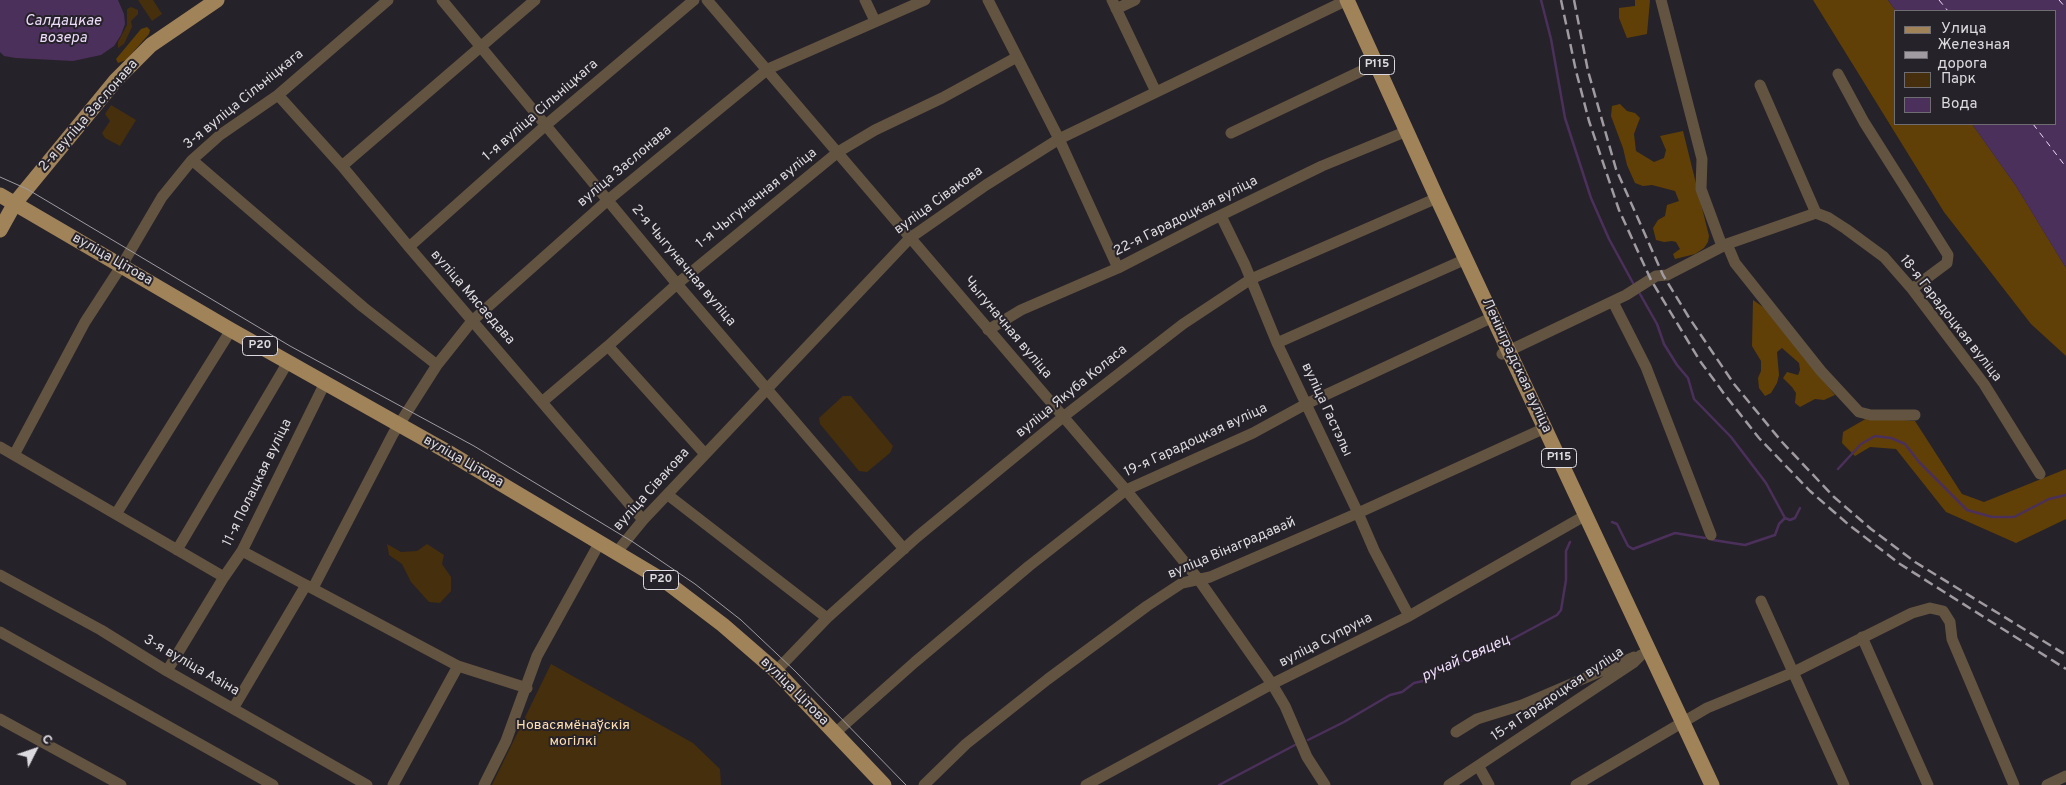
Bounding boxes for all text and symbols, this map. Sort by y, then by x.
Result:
legend [1894,10,2056,125]
water label: Салдацкае возера [25,13,101,48]
text: Улица [1941,20,1986,39]
text: Железная дорога [1938,36,2010,74]
street label: 3-я вуліца Сільніцкага [181,46,307,154]
street label: 1-я вуліца Сільніцкага [480,56,602,166]
road number: Р115 [1360,56,1394,74]
street label: 2-я вуліца Заслонава [36,57,142,175]
text: Парк [1941,70,1976,89]
text: Вода [1941,95,1977,114]
street label: вуліца Заслонава [575,123,675,211]
street label: 1-я Чыгуначная вуліца [693,145,821,253]
street label: вуліца Сівакова [891,163,987,239]
street label: 22-я Гарадоцкая вуліца [1111,173,1261,261]
street label: 2-я Чыгуначная вуліца [627,202,739,330]
street label: вуліца Цітова [69,230,155,290]
street label: вуліца Мясаедава [426,247,518,349]
street label: 18-я Гарадоцкая вуліца [1895,252,2005,386]
street label: Чыгуначная вуліца [959,273,1055,383]
street label: Ленінградская вуліца [1477,296,1555,436]
road number: Р20 [242,336,278,356]
street label: вуліца Якуба Коласа [1013,342,1131,442]
street label: вуліца Гастэлы [1297,361,1355,459]
street label: 19-я Гарадоцкая вуліца [1122,400,1270,482]
street label: 11-я Полацкая вуліца [220,416,296,550]
street label: вуліца Цітова [420,432,506,492]
street label: вуліца Сівакова [610,445,694,535]
road number: Р115 [1542,448,1576,468]
street label: вуліца Вінаградавай [1166,514,1298,584]
road number: Р20 [644,570,678,590]
street label: вуліца Супруна [1277,610,1375,672]
street label: 3-я вуліца Азіна [140,632,242,700]
water label: ручай Свяцец [1419,632,1513,686]
street label: 15-я Гарадоцкая вуліца [1489,644,1627,746]
street label: вуліца Цітова [756,654,832,730]
park label: Новасямёнаўскія могілкі [516,718,630,750]
north arrow [10,725,60,775]
text: С [37,731,56,749]

